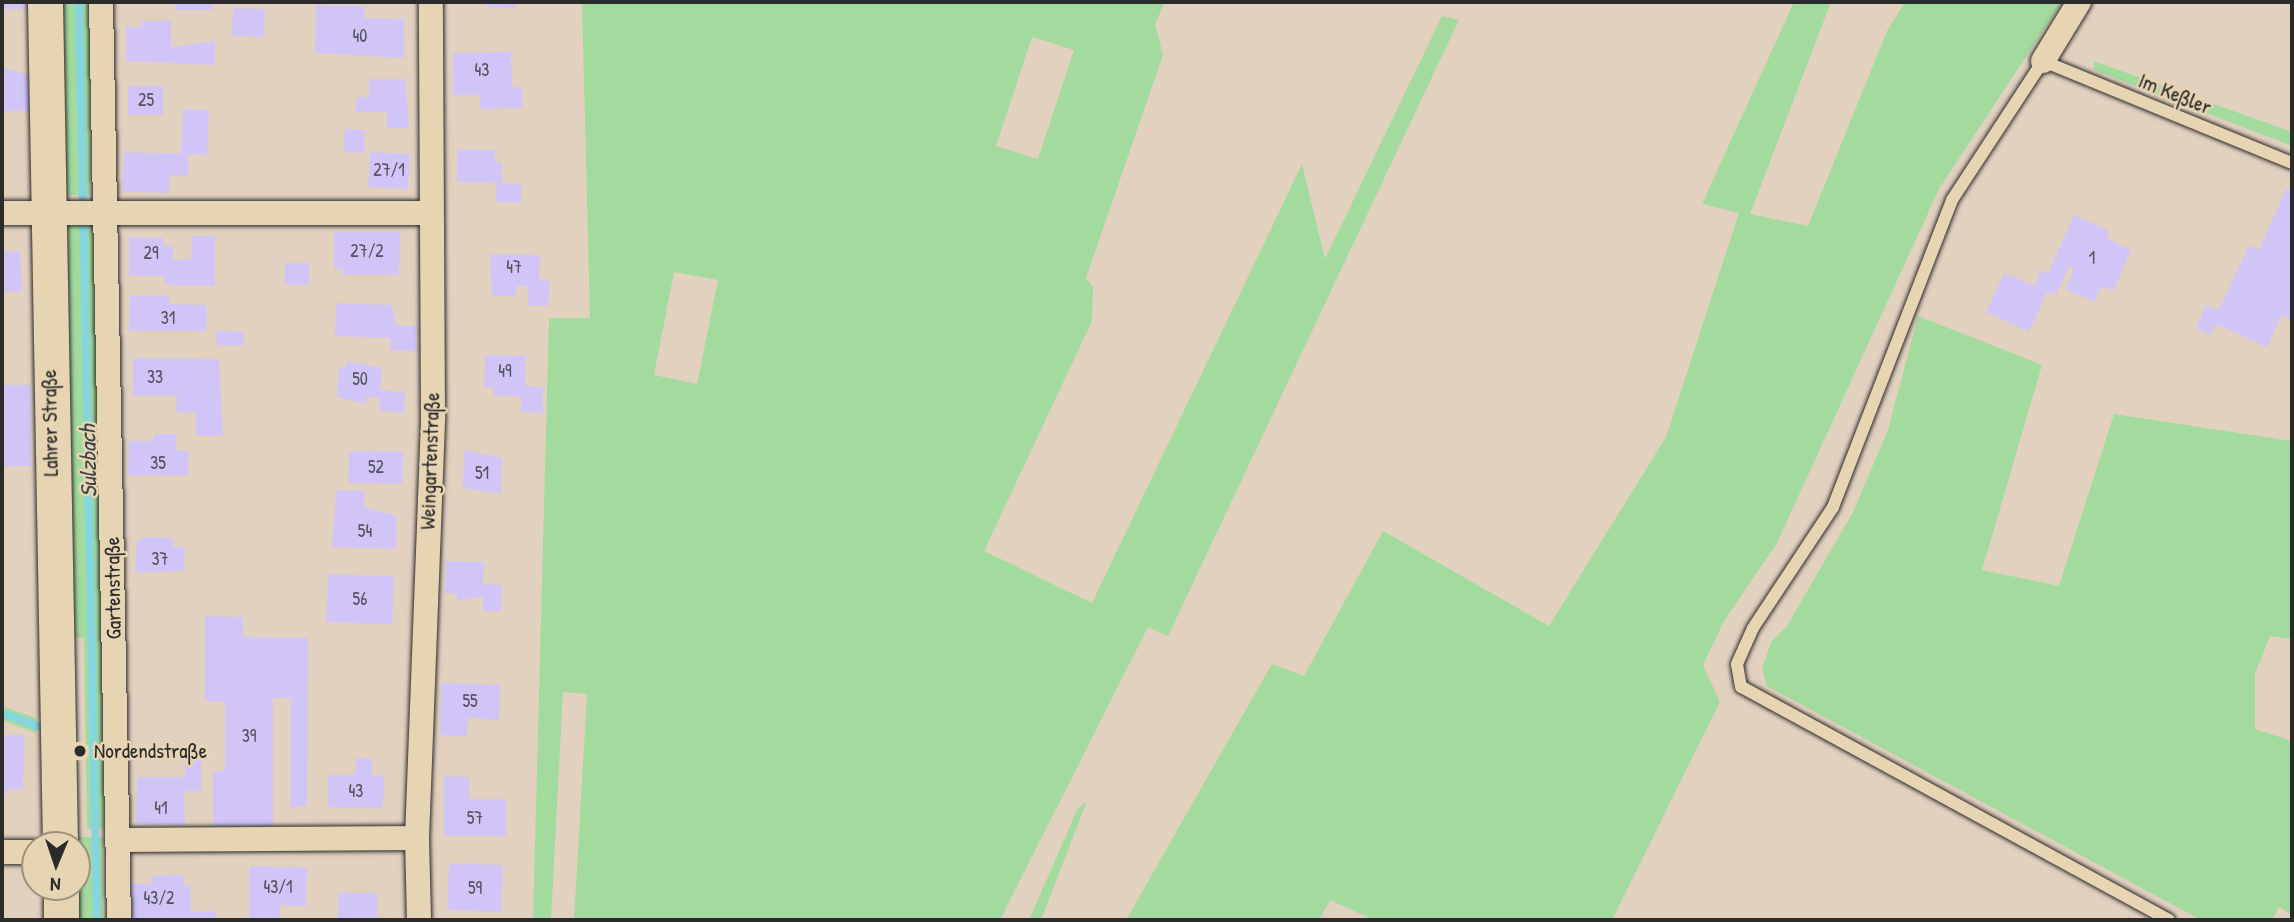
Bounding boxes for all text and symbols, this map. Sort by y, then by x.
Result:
house number: 40 [353,25,367,47]
house number: 43 [475,59,489,81]
street label: Im Keßler [2135,68,2215,120]
house number: 25 [138,89,154,111]
house number: 27/1 [373,159,405,181]
house number: 27/2 [350,240,384,262]
house number: 29 [143,242,159,264]
house number: 1 [2089,247,2095,269]
house number: 47 [506,256,522,278]
house number: 31 [161,307,175,329]
house number: 49 [498,360,512,382]
house number: 33 [147,366,163,388]
house number: 50 [352,368,368,390]
street label: Lahrer Straße [36,369,64,477]
street label: Weingartenstraße [415,392,445,530]
water label: Sulzbach [74,424,102,498]
house number: 35 [150,452,166,474]
house number: 52 [368,456,384,478]
house number: 51 [475,462,489,484]
house number: 54 [358,520,372,542]
street label: Gartenstraße [100,537,126,639]
house number: 37 [152,548,168,570]
house number: 56 [353,588,367,610]
house number: 55 [462,690,478,712]
house number: 39 [242,725,256,747]
place label: Nordendstraße [94,738,207,764]
marker: Nordendstraße [72,743,88,759]
house number: 43 [349,780,363,802]
house number: 41 [154,797,168,819]
house number: 57 [467,807,483,829]
north arrow [21,831,91,901]
text: N [50,872,61,898]
house number: 43/1 [264,876,292,898]
house number: 59 [468,877,482,899]
house number: 43/2 [144,887,174,909]

